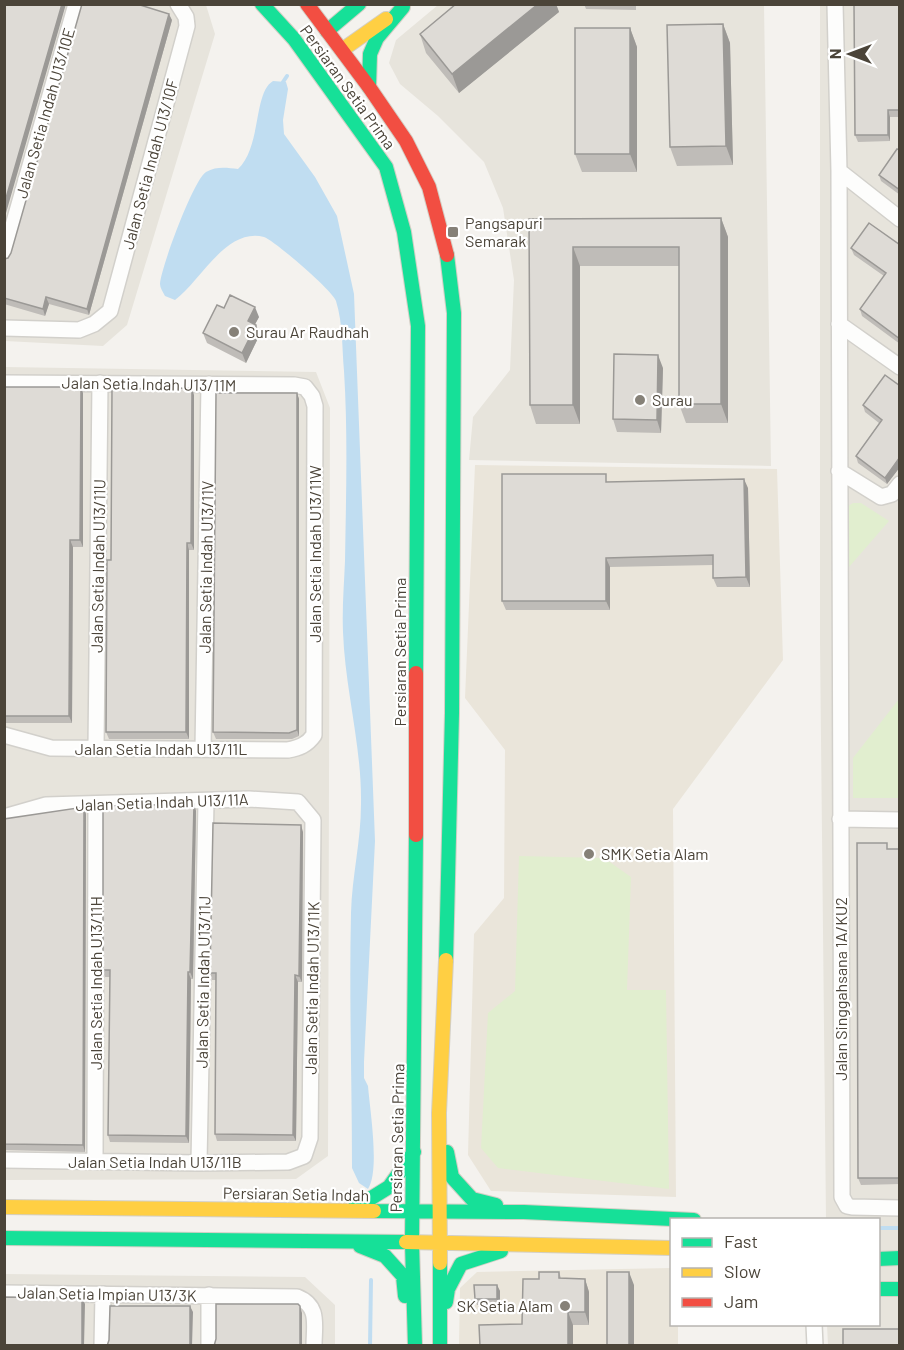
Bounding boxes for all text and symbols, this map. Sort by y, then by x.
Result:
street label: Persiaran Setia Prima [297,21,400,153]
north arrow [820,24,880,84]
street label: Jalan Setia Indah U13/10E [11,25,78,200]
text: N [825,49,844,59]
street label: Jalan Setia Indah U13/10F [118,76,181,251]
place label: Pangsapuri Semarak [465,213,543,250]
marker: Pangsapuri Semarak [446,225,460,239]
place label: Surau Ar Raudhah [246,322,369,341]
marker: Surau Ar Raudhah [227,325,241,339]
street label: Jalan Setia Indah U13/11M [61,372,237,395]
place label: Surau [652,390,692,409]
marker: Surau [633,393,647,407]
street label: Jalan Setia Indah U13/11W [305,465,324,643]
street label: Jalan Setia Indah U13/11U [86,479,109,653]
street label: Jalan Setia Indah U13/11V [194,480,217,654]
street label: Persiaran Setia Prima [390,577,409,727]
street label: Jalan Setia Indah U13/11L [75,739,247,758]
street label: Jalan Setia Indah U13/11A [75,789,249,814]
place label: SMK Setia Alam [601,844,709,863]
marker: SMK Setia Alam [582,847,596,861]
street label: Jalan Setia Indah U13/11H [86,896,105,1070]
street label: Jalan Setia Indah U13/11J [191,896,214,1068]
street label: Jalan Singgahsana 1A/KU2 [831,897,850,1081]
street label: Jalan Setia Indah U13/11K [300,901,323,1075]
street label: Persiaran Setia Prima [386,1063,407,1213]
street label: Jalan Setia Indah U13/11B [68,1152,242,1171]
street label: Persiaran Setia Indah [223,1183,369,1204]
legend [670,1218,880,1326]
text: Fast [724,1230,758,1252]
text: Slow [724,1260,761,1282]
street label: Jalan Setia Impian U13/3K [17,1282,197,1305]
text: Jam [724,1290,758,1312]
place label: SK Setia Alam [457,1296,553,1315]
marker: SK Setia Alam [558,1299,572,1313]

